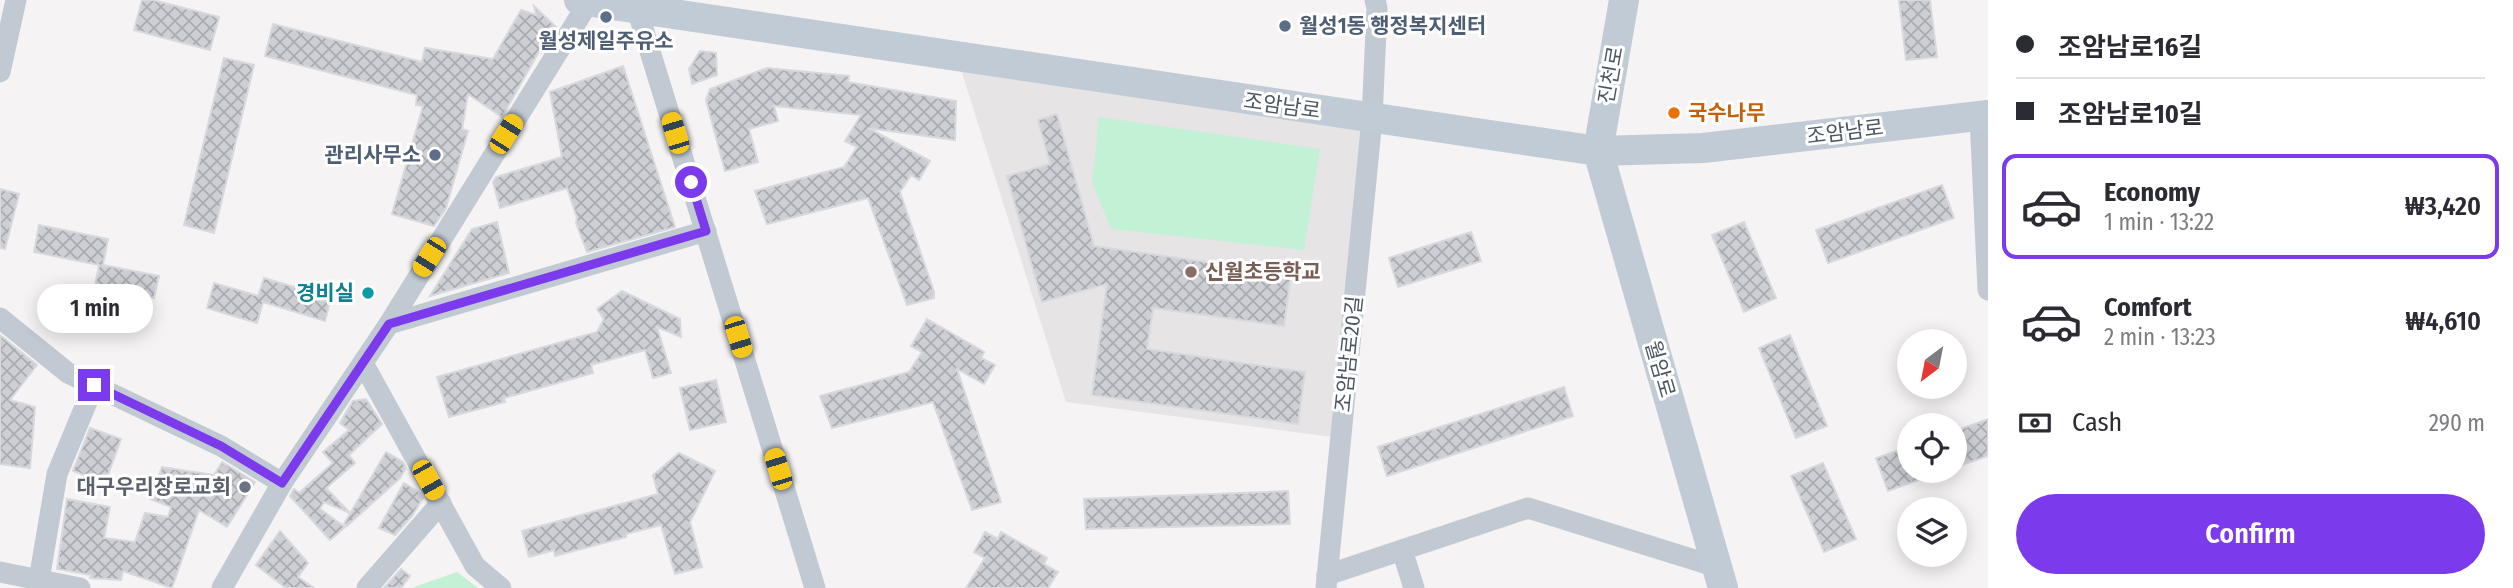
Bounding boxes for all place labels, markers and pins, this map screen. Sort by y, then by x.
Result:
marker: 월성제일주유소 [598,9,614,25]
place label: 월성1동 행정복지센터 [1299,13,1486,39]
marker: 월성1동 행정복지센터 [1277,18,1293,34]
place label: 월성제일주유소 [538,28,674,54]
place label: 국수나무 [1688,100,1765,126]
marker: 국수나무 [1666,105,1682,121]
place label: 관리사무소 [324,142,421,168]
marker: 관리사무소 [427,147,443,163]
place label: 신월초등학교 [1205,259,1321,285]
marker: 신월초등학교 [1183,264,1199,280]
place label: 경비실 [296,280,354,306]
marker: 경비실 [360,285,376,301]
place label: 대구우리장로교회 [76,474,231,500]
marker: 대구우리장로교회 [237,479,253,495]

